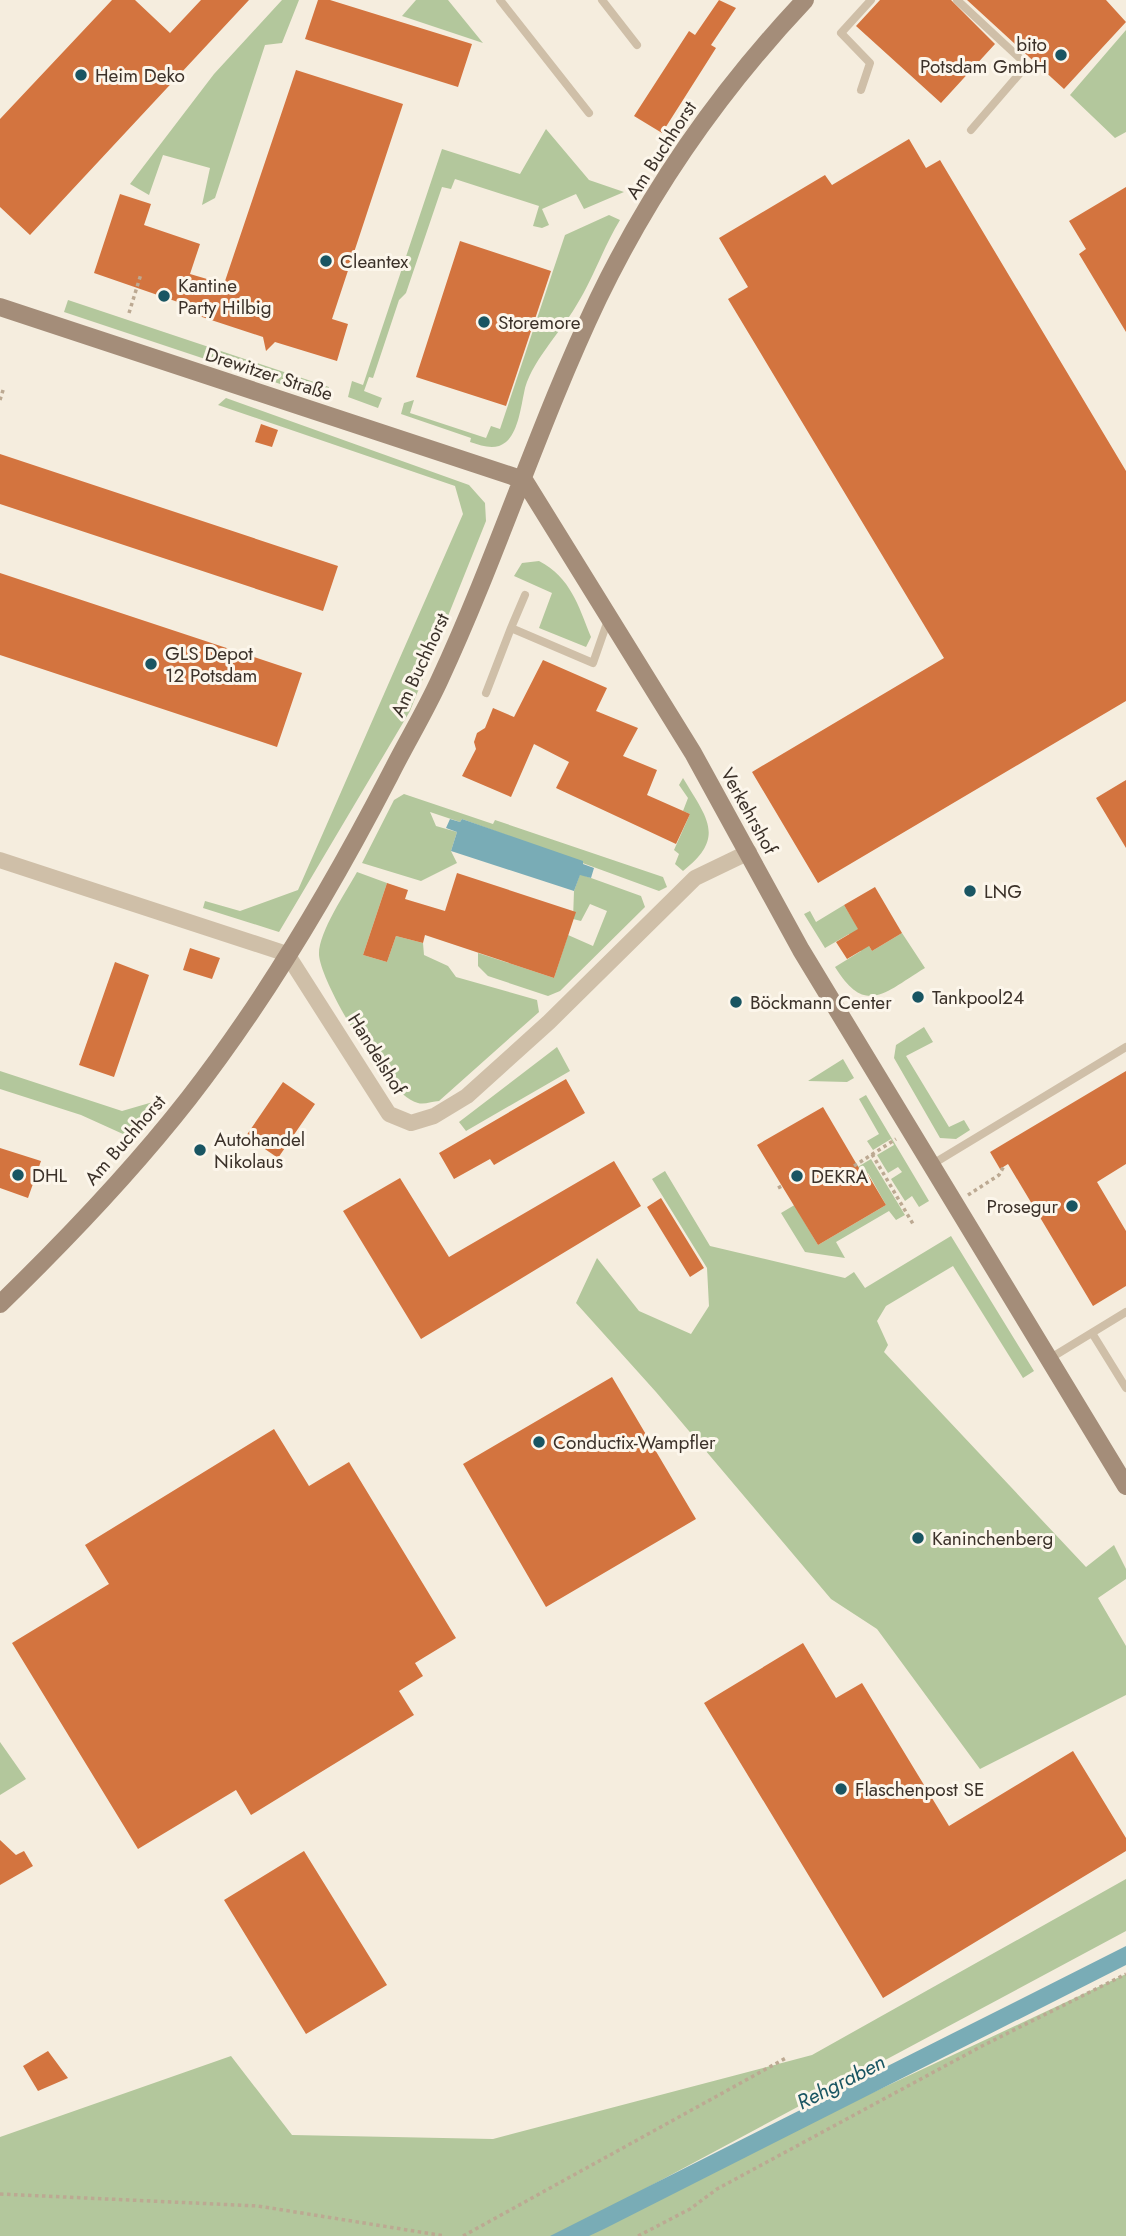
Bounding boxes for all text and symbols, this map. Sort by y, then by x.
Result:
place label: bito Potsdam GmbH [920,31,1047,80]
marker: bito Potsdam GmbH [1053,47,1069,63]
place label: Heim Deko [95,62,185,89]
marker: Heim Deko [73,67,89,83]
street label: Am Buchhorst [619,95,703,204]
place label: Cleantex [340,248,408,275]
marker: Cleantex [318,253,334,269]
place label: Kantine Party Hilbig [178,272,272,321]
marker: Kantine Party Hilbig [156,288,172,304]
place label: Storemore [498,309,581,336]
marker: Storemore [476,314,492,330]
street label: Drewitzer Straße [202,341,336,407]
street label: Am Buchhorst [384,608,456,721]
place label: GLS Depot 12 Potsdam [165,640,257,689]
marker: GLS Depot 12 Potsdam [143,656,159,672]
street label: Verkehrshof [714,763,784,860]
place label: LNG [984,878,1022,905]
marker: LNG [962,883,978,899]
place label: Tankpool24 [932,984,1024,1011]
place label: Böckmann Center [750,989,892,1016]
marker: Tankpool24 [910,989,926,1005]
marker: Böckmann Center [728,994,744,1010]
street label: Handelshof [341,1008,413,1100]
street label: Am Buchhorst [78,1089,172,1191]
place label: Autohandel Nikolaus [214,1126,305,1175]
marker: Autohandel Nikolaus [192,1142,208,1158]
place label: DHL [32,1162,68,1189]
place label: DEKRA [811,1163,869,1190]
marker: DHL [10,1167,26,1183]
marker: DEKRA [789,1168,805,1184]
place label: Prosegur [987,1193,1058,1220]
marker: Prosegur [1064,1198,1080,1214]
place label: Conductix-Wampfler [553,1429,716,1456]
marker: Conductix-Wampfler [531,1434,547,1450]
place label: Kaninchenberg [932,1525,1053,1552]
marker: Kaninchenberg [910,1530,926,1546]
place label: Flaschenpost SE [855,1776,984,1803]
marker: Flaschenpost SE [833,1781,849,1797]
water label: Rehgraben [792,2047,890,2117]

